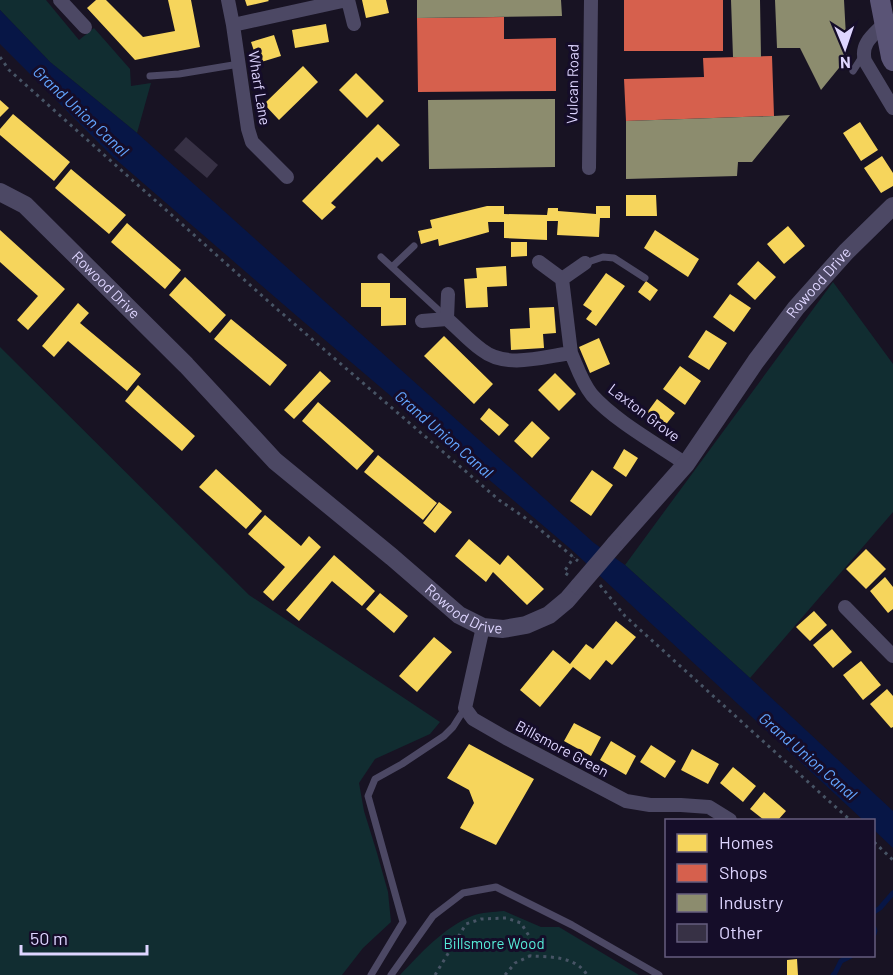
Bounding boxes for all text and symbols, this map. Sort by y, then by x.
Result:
north arrow [815,18,875,78]
street label: Vulcan Road [562,44,582,124]
street label: Wharf Lane [245,49,275,126]
text: N [840,54,851,73]
water label: Grand Union Canal [30,61,133,160]
street label: Rowood Drive [782,243,854,321]
street label: Rowood Drive [69,247,144,322]
street label: Laxton Grove [605,379,684,445]
water label: Grand Union Canal [391,386,498,482]
street label: Rowood Drive [422,580,503,637]
water label: Grand Union Canal [755,708,862,804]
street label: Billsmore Green [513,716,612,780]
legend [665,819,875,957]
text: Homes [719,831,773,853]
text: Shops [719,861,768,883]
text: Industry [719,891,783,913]
scale bar [21,918,147,956]
text: Other [719,921,763,943]
text: 50 m [30,927,68,949]
park label: Billsmore Wood [443,934,545,952]

